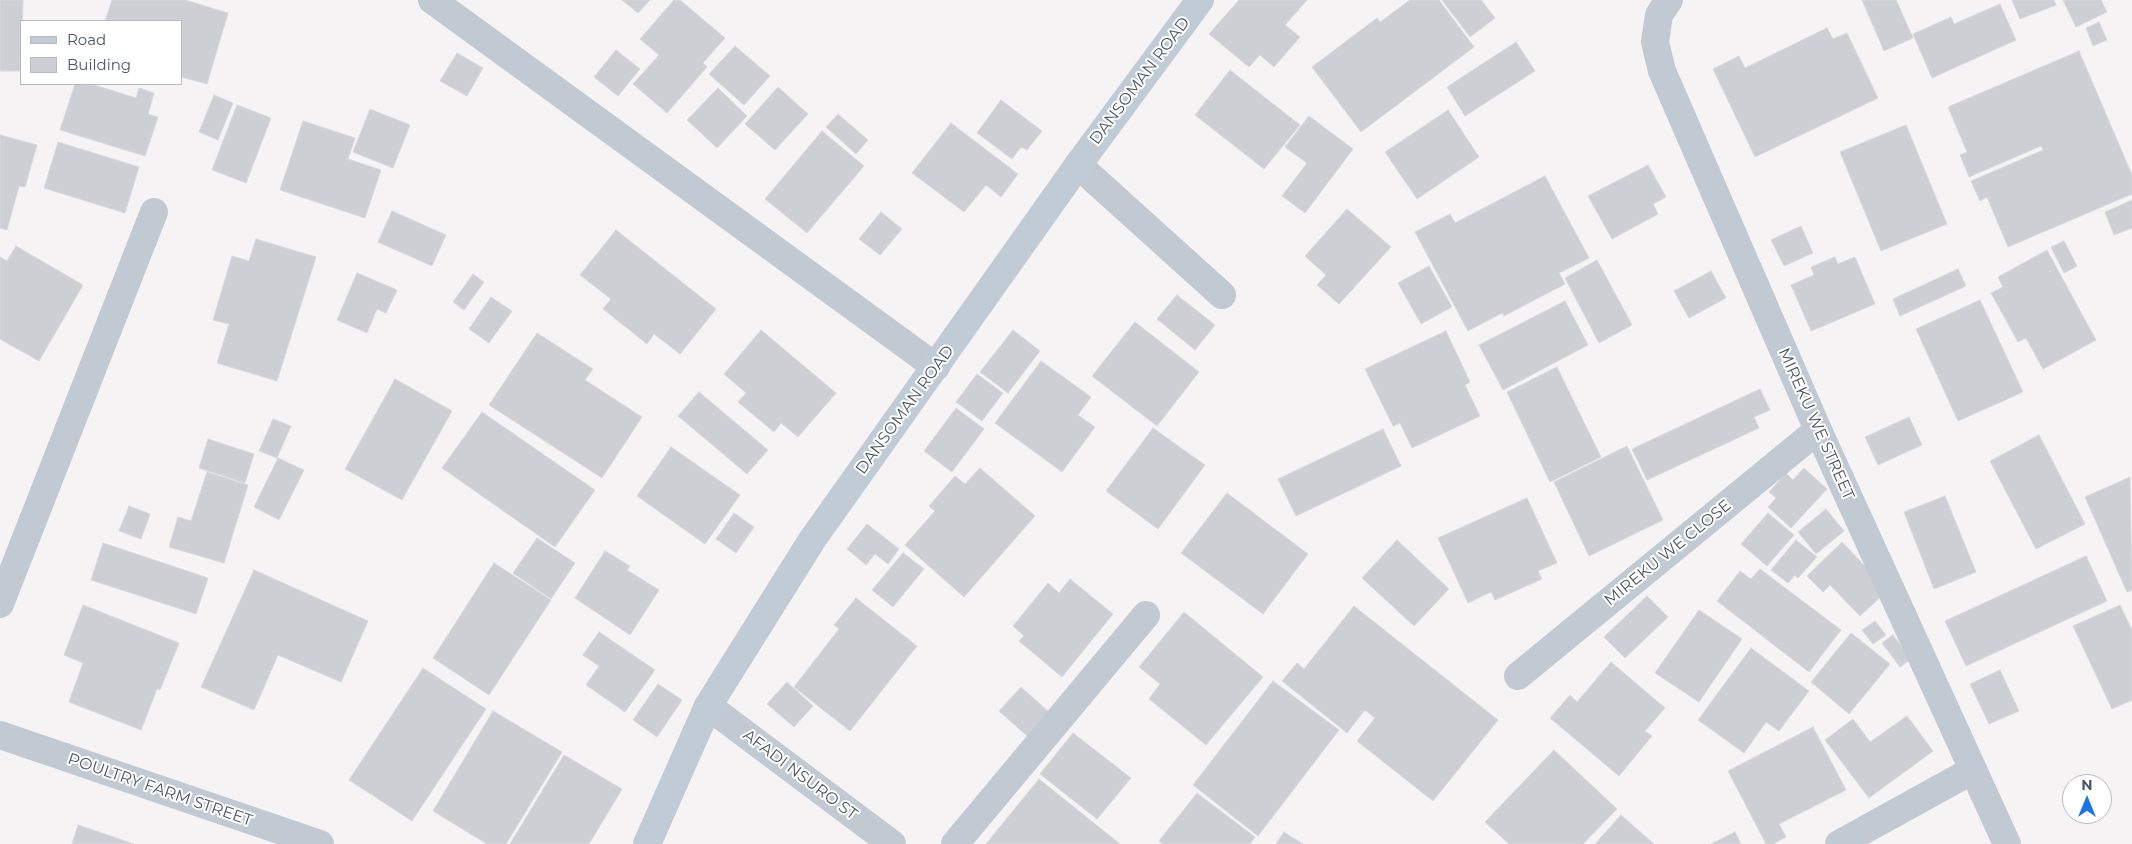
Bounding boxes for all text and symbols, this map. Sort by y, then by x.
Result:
street label: DANSOMAN ROAD [1086,14,1194,148]
legend [20,20,182,85]
text: Road [67,30,106,49]
text: Building [67,55,131,74]
street label: DANSOMAN ROAD [852,342,958,478]
street label: MIREKU WE STREET [1774,345,1858,503]
street label: MIREKU WE CLOSE [1601,496,1735,610]
street label: AFADI NSURO ST [739,726,861,824]
street label: POULTRY FARM STREET [65,749,255,831]
north arrow [2062,774,2112,824]
text: N [2081,776,2093,794]

